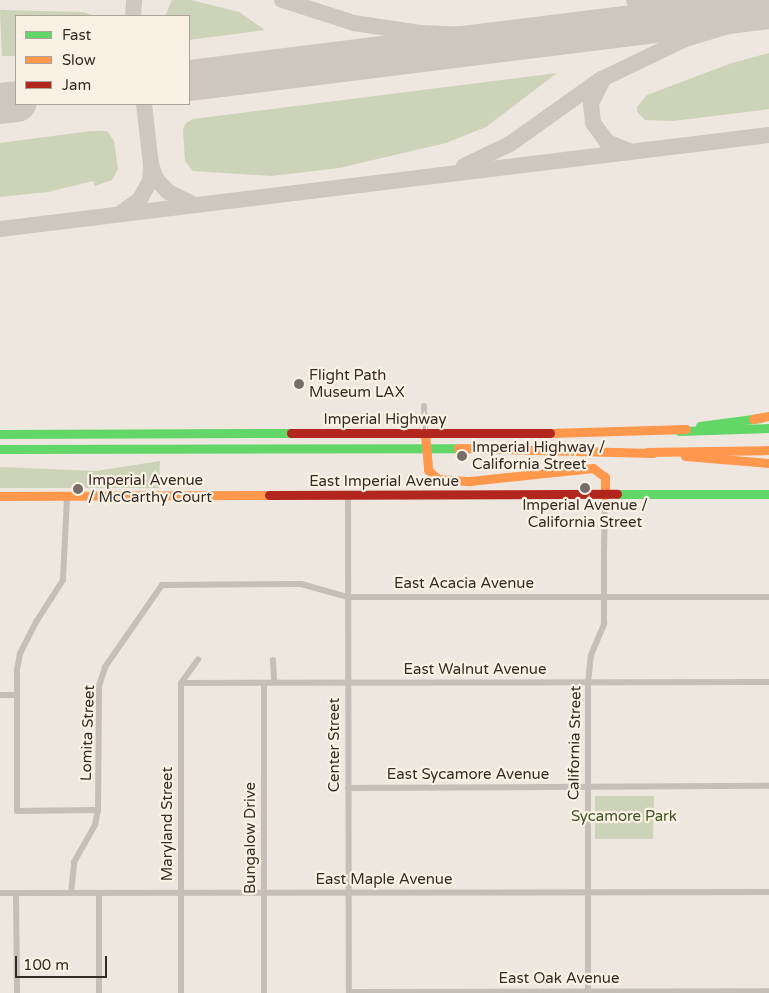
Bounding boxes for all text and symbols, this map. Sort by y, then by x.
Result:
legend [15,15,190,105]
text: Fast [62,26,91,44]
text: Slow [62,51,96,69]
text: Jam [62,76,91,94]
place label: Flight Path Museum LAX [309,366,405,401]
marker: Flight Path Museum LAX [293,378,305,390]
street label: Imperial Highway [324,411,446,429]
place label: Imperial Highway / California Street [472,438,605,473]
marker: Imperial Highway / California Street [456,450,468,462]
place label: Imperial Avenue / McCarthy Court [88,471,212,506]
street label: East Imperial Avenue [309,473,459,491]
marker: Imperial Avenue / California Street [579,482,591,494]
marker: Imperial Avenue / McCarthy Court [72,483,84,495]
place label: Imperial Avenue / California Street [522,496,648,531]
street label: East Acacia Avenue [394,575,534,593]
street label: East Walnut Avenue [404,661,546,679]
street label: Lomita Street [77,685,99,781]
street label: California Street [565,686,585,800]
street label: Center Street [326,698,344,792]
street label: East Sycamore Avenue [387,766,549,784]
street label: Maryland Street [159,767,177,881]
street label: Bungalow Drive [242,782,260,894]
park label: Sycamore Park [571,808,677,826]
street label: East Maple Avenue [316,871,452,889]
scale bar [18,946,110,978]
text: 100 m [23,956,69,974]
street label: East Oak Avenue [499,970,619,988]

